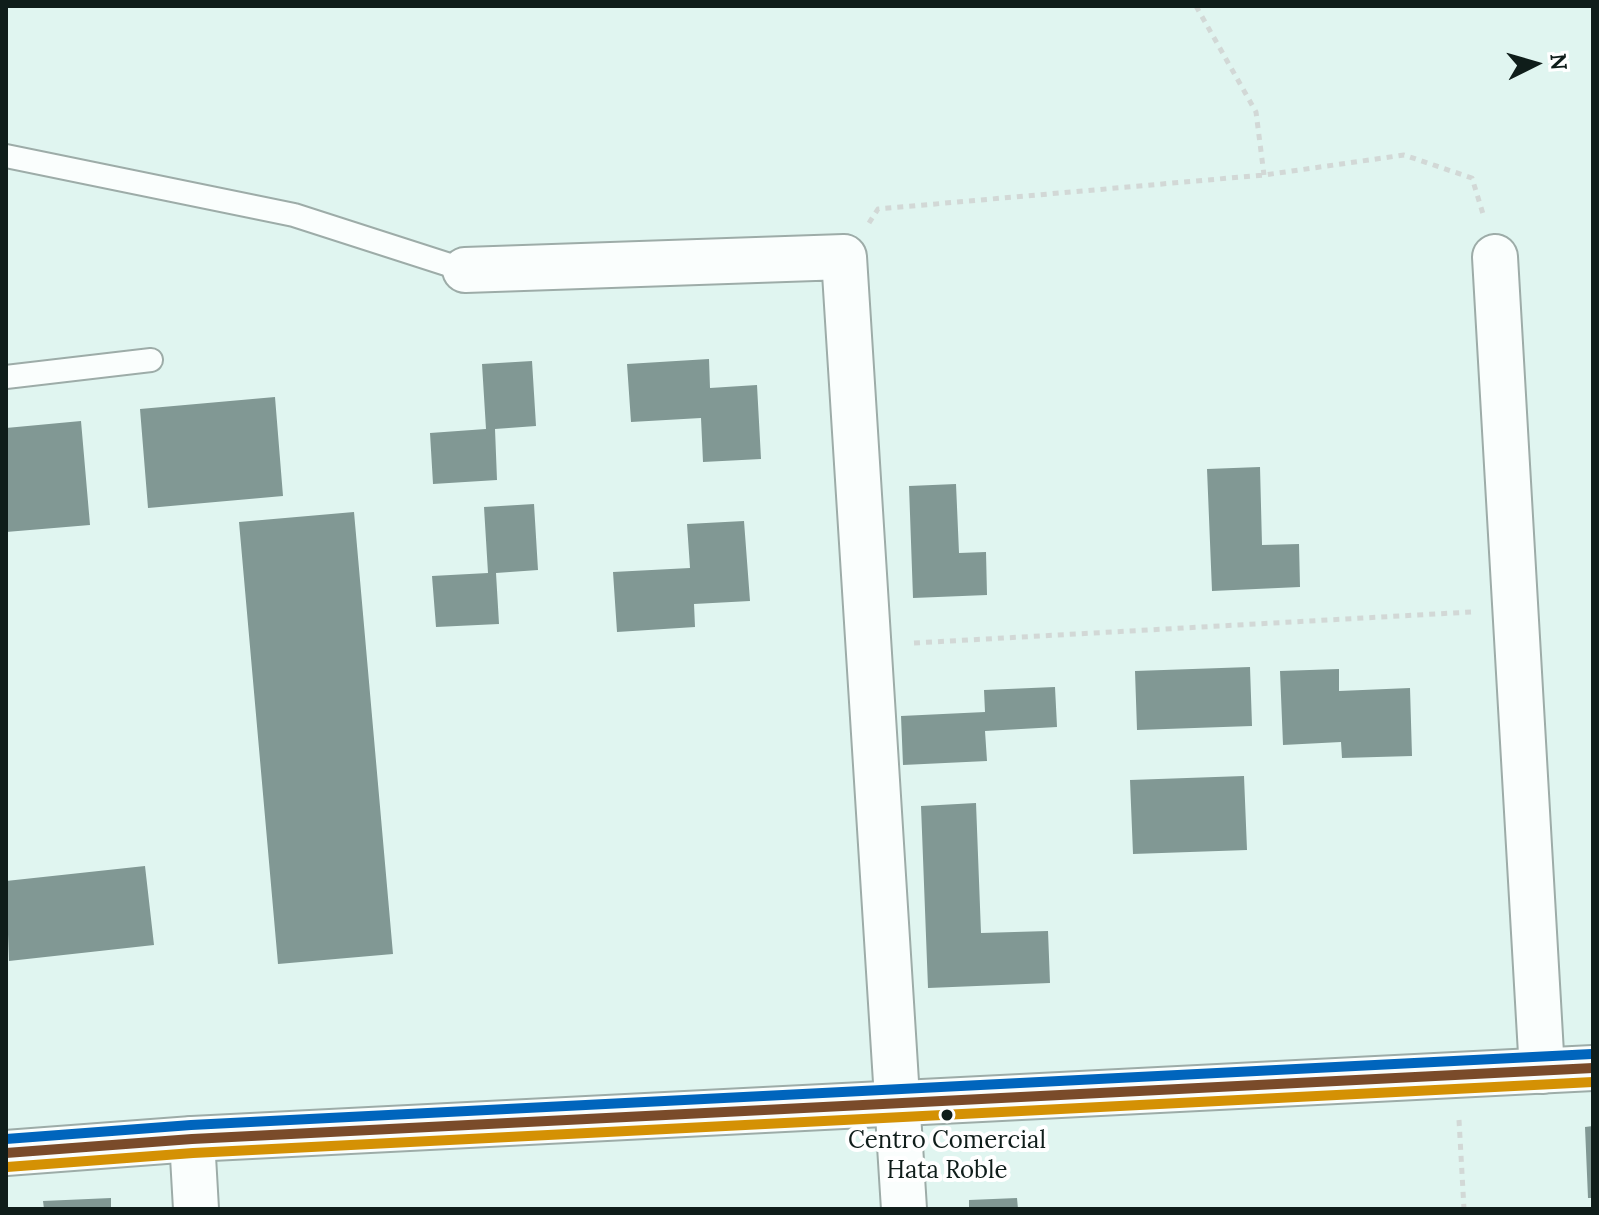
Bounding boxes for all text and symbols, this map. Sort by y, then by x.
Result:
north arrow [1495,24,1575,104]
text: N [1544,52,1574,72]
marker: Centro Comercial Hata Roble [939,1107,955,1123]
place label: Centro Comercial Hata Roble [848,1127,1046,1183]

